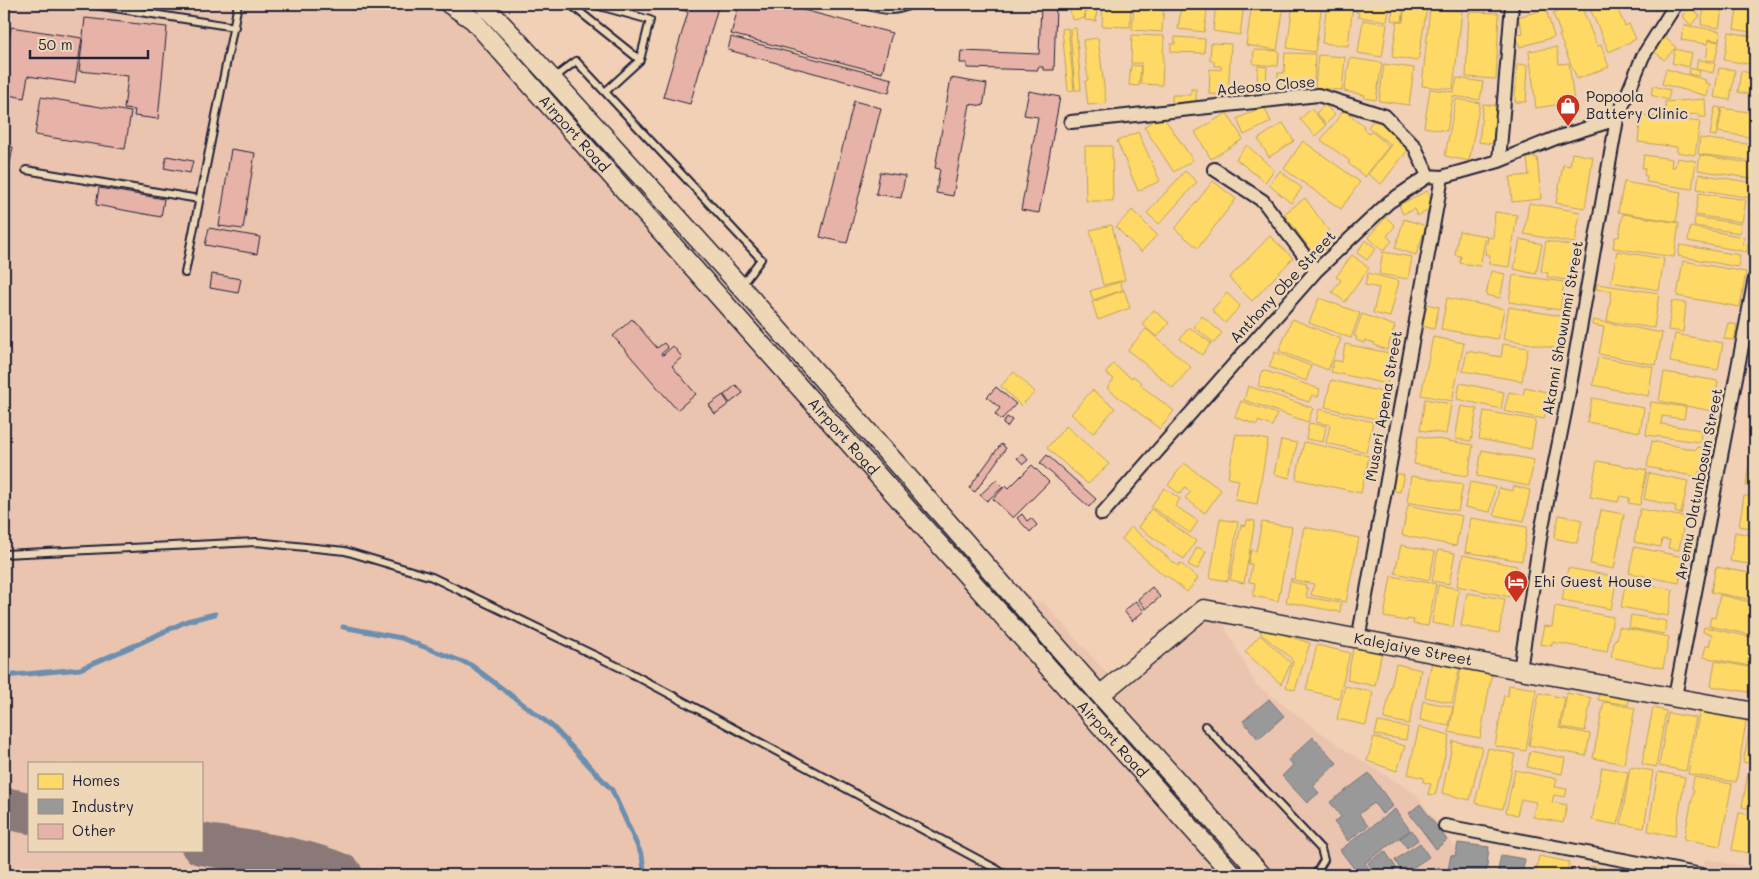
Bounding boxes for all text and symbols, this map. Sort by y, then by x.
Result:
scale bar [30,28,148,60]
text: 50 m [38,34,73,54]
street label: Adeoso Close [1216,71,1316,99]
place label: Popoola Battery Clinic [1586,86,1688,123]
street label: Airport Road [535,90,615,176]
shop icon: Popoola Battery Clinic [1555,93,1581,127]
street label: Anthony Obe Street [1225,226,1340,347]
street label: Akanni Showunmi Street [1537,239,1587,417]
street label: Musari Apena Street [1360,329,1406,483]
street label: Aremu Olatunbosun Street [1670,386,1726,581]
street label: Airport Road [804,393,884,479]
hotel icon: Ehi Guest House [1503,569,1529,603]
place label: Ehi Guest House [1534,571,1652,591]
street label: Kalejaiye Street [1352,627,1474,670]
street label: Airport Road [1073,696,1153,781]
legend [28,762,202,852]
text: Homes [72,770,120,790]
text: Industry [72,796,134,816]
text: Other [72,820,116,840]

